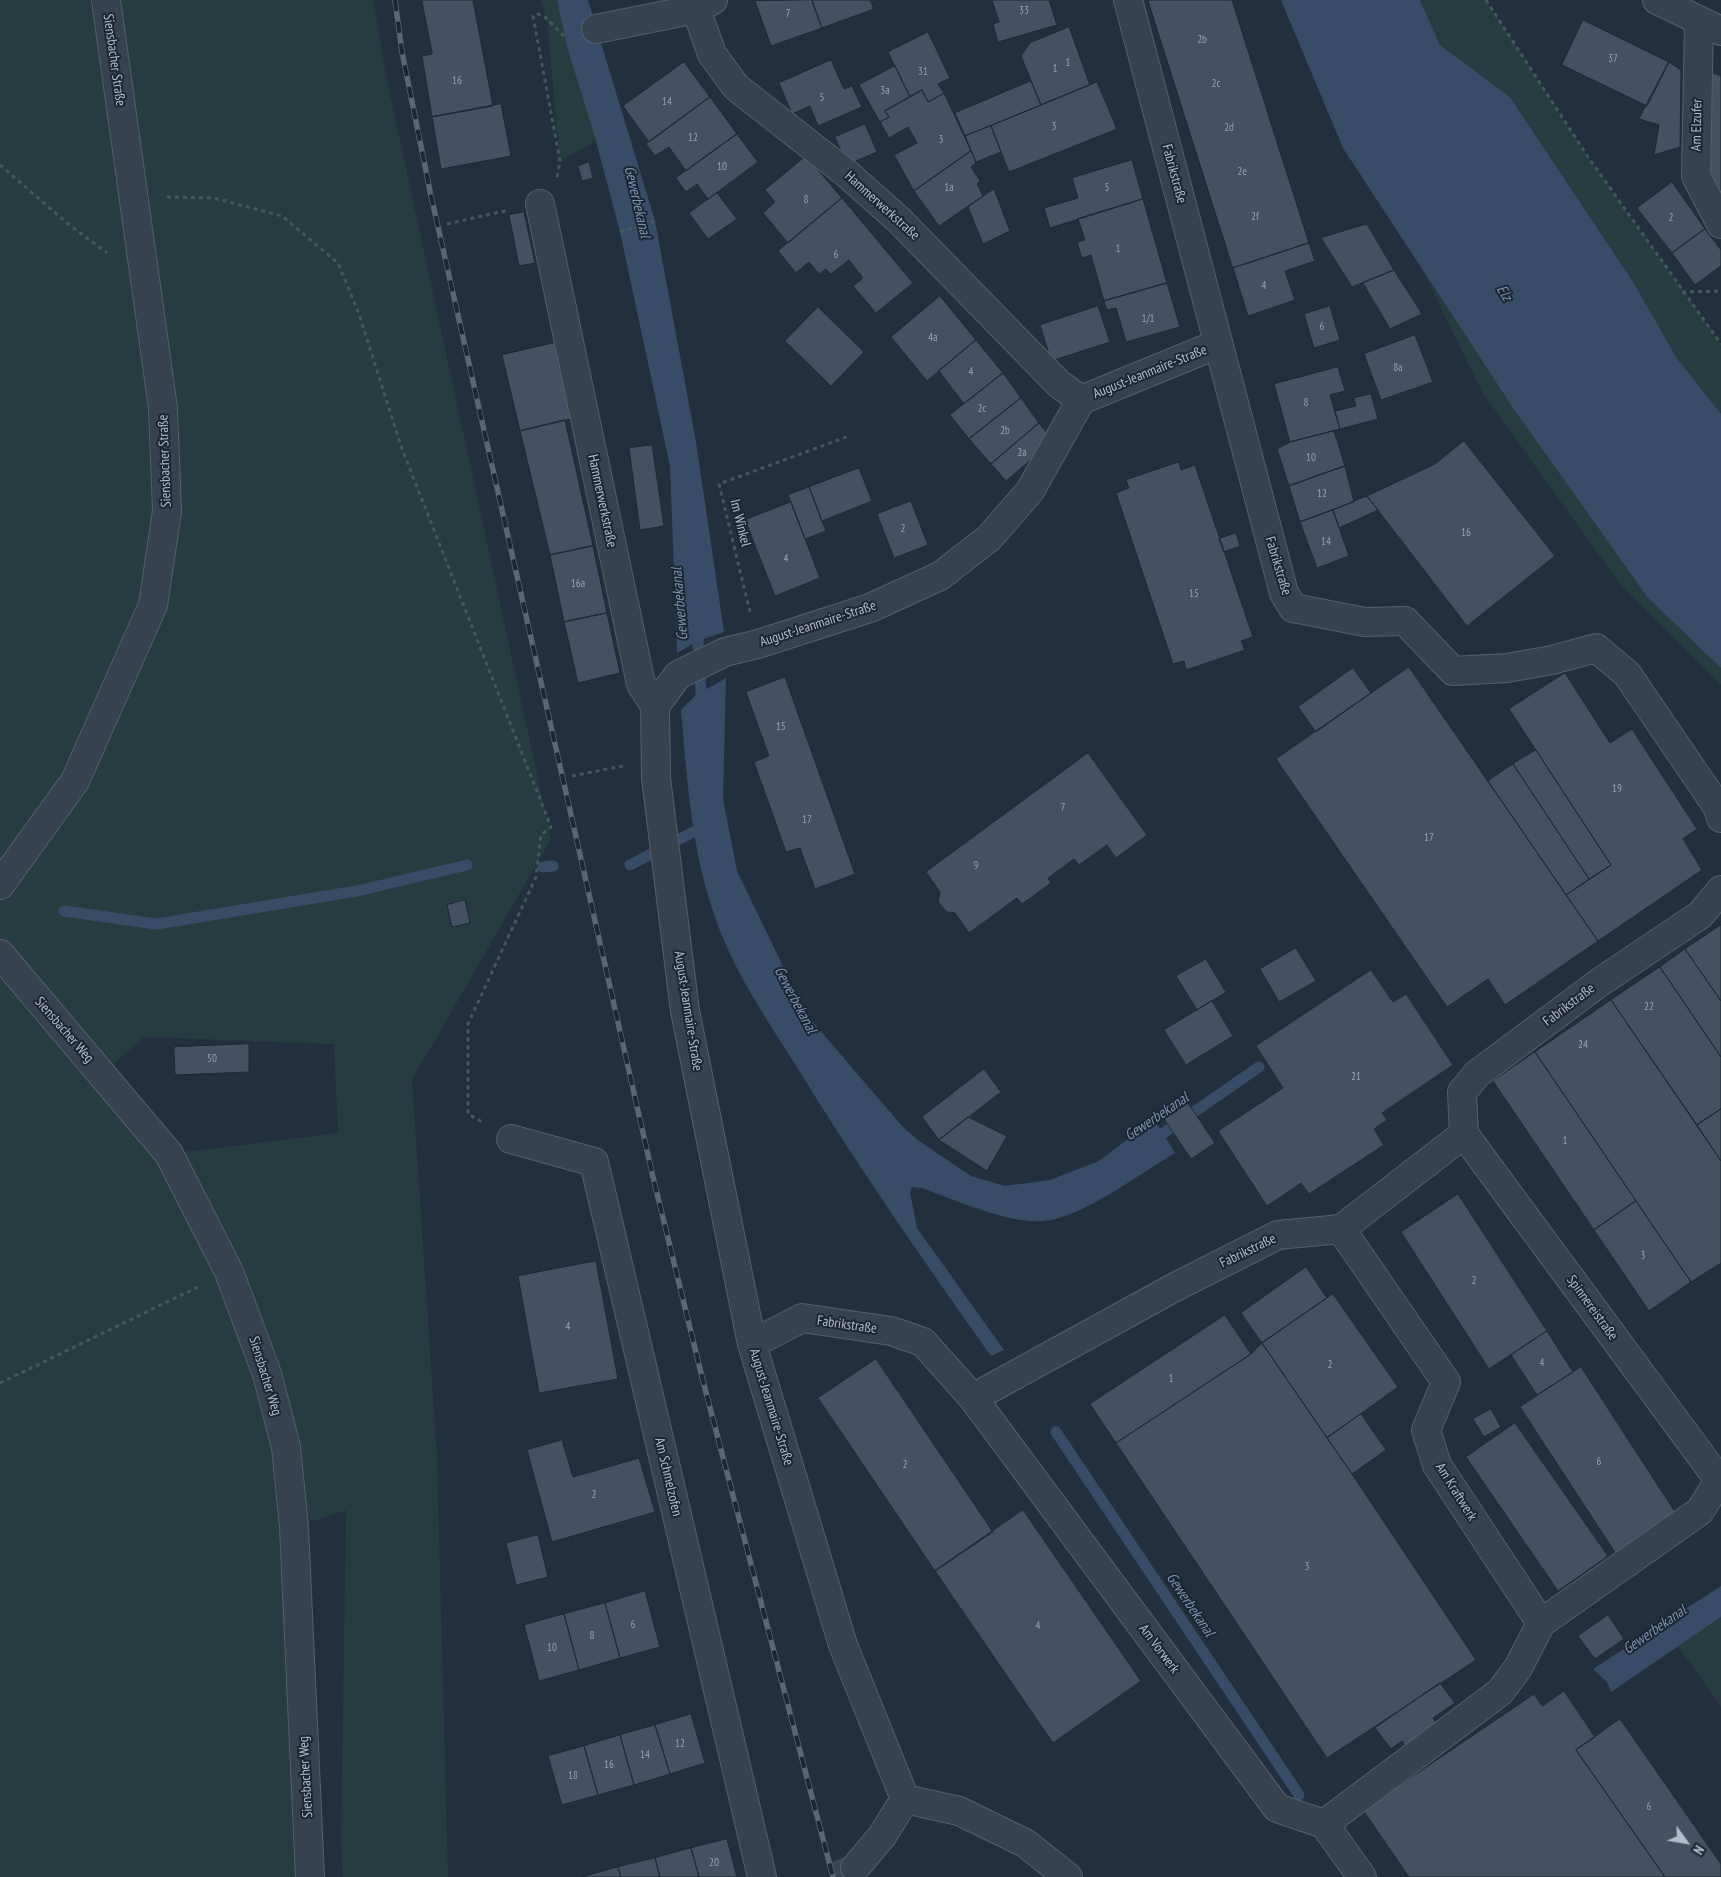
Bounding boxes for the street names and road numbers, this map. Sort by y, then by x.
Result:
street label: Siensbacher Straße [99,13,129,107]
street label: Am Elzufer [1688,99,1706,151]
street label: Fabrikstraße [1158,143,1190,205]
street label: Hammerwerkstraße [841,168,923,244]
street label: August-Jeanmaire-Straße [1091,341,1209,403]
street label: Siensbacher Straße [155,414,175,508]
street label: Hammerwerkstraße [584,453,620,549]
street label: Im Winkel [726,498,754,548]
street label: Fabrikstraße [1261,535,1295,597]
street label: August-Jeanmaire-Straße [758,597,878,651]
street label: August-Jeanmaire-Straße [670,950,706,1072]
street label: Fabrikstraße [1540,980,1598,1030]
street label: Siensbacher Weg [31,994,97,1066]
street label: Fabrikstraße [1217,1230,1279,1272]
street label: Spinnereistraße [1563,1272,1621,1344]
street label: Fabrikstraße [816,1312,878,1338]
street label: Siensbacher Weg [245,1334,285,1418]
street label: August-Jeanmaire-Straße [745,1346,797,1468]
street label: Am Schmelzofen [651,1436,685,1518]
street label: Am Kraftwerk [1432,1460,1480,1524]
street label: Am Vorwerk [1135,1621,1183,1677]
street label: Siensbacher Weg [295,1736,317,1818]

